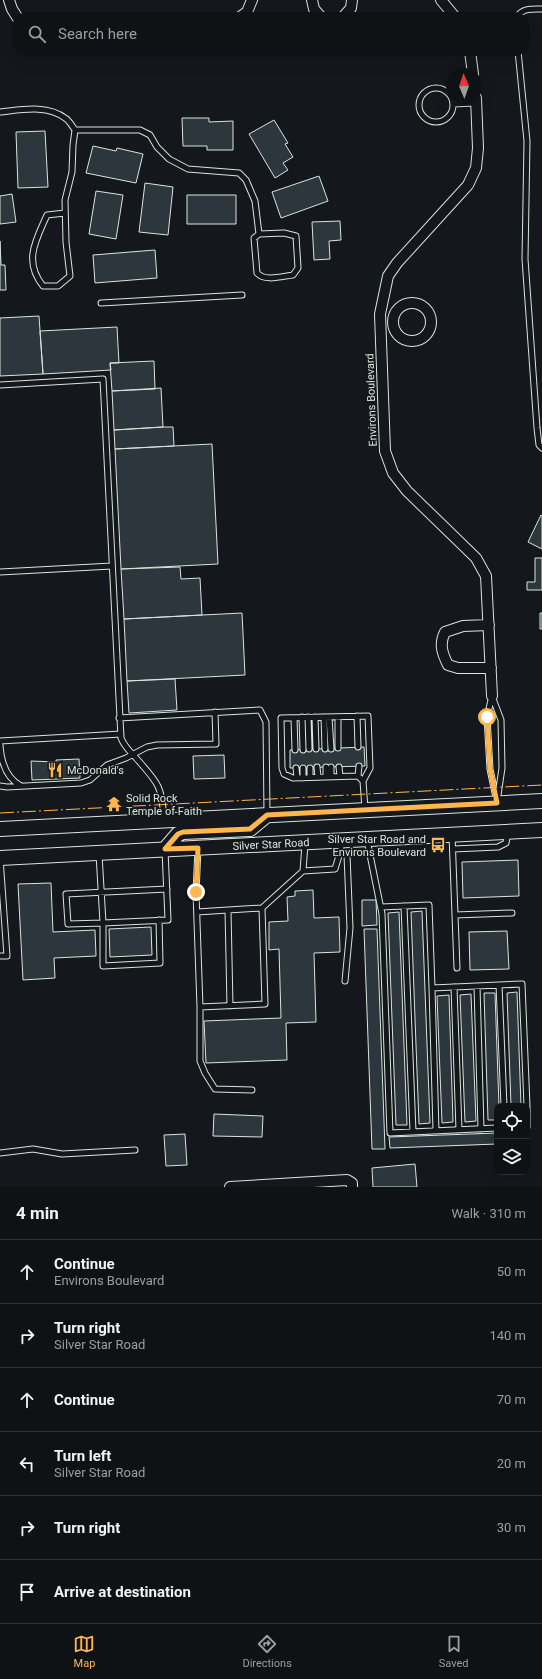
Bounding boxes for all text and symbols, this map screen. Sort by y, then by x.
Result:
search box [12,12,530,56]
icon: search [26,23,48,45]
text: Search here [58,25,137,43]
north arrow [446,68,482,104]
street label: Environs Boulevard [363,353,380,447]
route start [478,708,496,726]
restaurant icon: McDonald's [46,761,64,779]
place label: McDonald's [67,764,124,777]
place label: Solid Rock Temple of Faith [126,792,202,818]
temple icon: Solid Rock Temple of Faith [105,795,123,813]
place label: Silver Star Road and Environs Boulevard [328,833,426,859]
street label: Silver Star Road [232,836,310,853]
bus stop icon: Silver Star Road and Environs Boulevard [429,836,447,854]
route end [187,883,205,901]
map controls [494,1103,530,1175]
button: locate [494,1103,530,1139]
button: layers [494,1139,530,1175]
text: 4 min [16,1203,59,1223]
text: Walk · 310 m [451,1206,526,1221]
text: Continue [54,1255,115,1273]
icon: ahead [16,1261,38,1283]
text: 50 m [497,1264,526,1279]
text: Environs Boulevard [54,1273,164,1288]
text: Turn right [54,1319,120,1337]
icon: right [16,1325,38,1347]
text: 140 m [489,1328,526,1343]
text: Silver Star Road [54,1337,145,1352]
icon: ahead [16,1389,38,1411]
text: Continue [54,1391,115,1409]
text: 70 m [497,1392,526,1407]
text: Turn left [54,1447,111,1465]
icon: left [16,1453,38,1475]
text: 20 m [497,1456,526,1471]
text: Silver Star Road [54,1465,145,1480]
icon: right [16,1517,38,1539]
text: Turn right [54,1519,120,1537]
text: 30 m [497,1520,526,1535]
icon: arrive [16,1581,38,1603]
text: Arrive at destination [54,1583,191,1601]
tab: Map [73,1633,95,1670]
tab: Directions [242,1633,292,1670]
tab: Saved [439,1633,469,1670]

